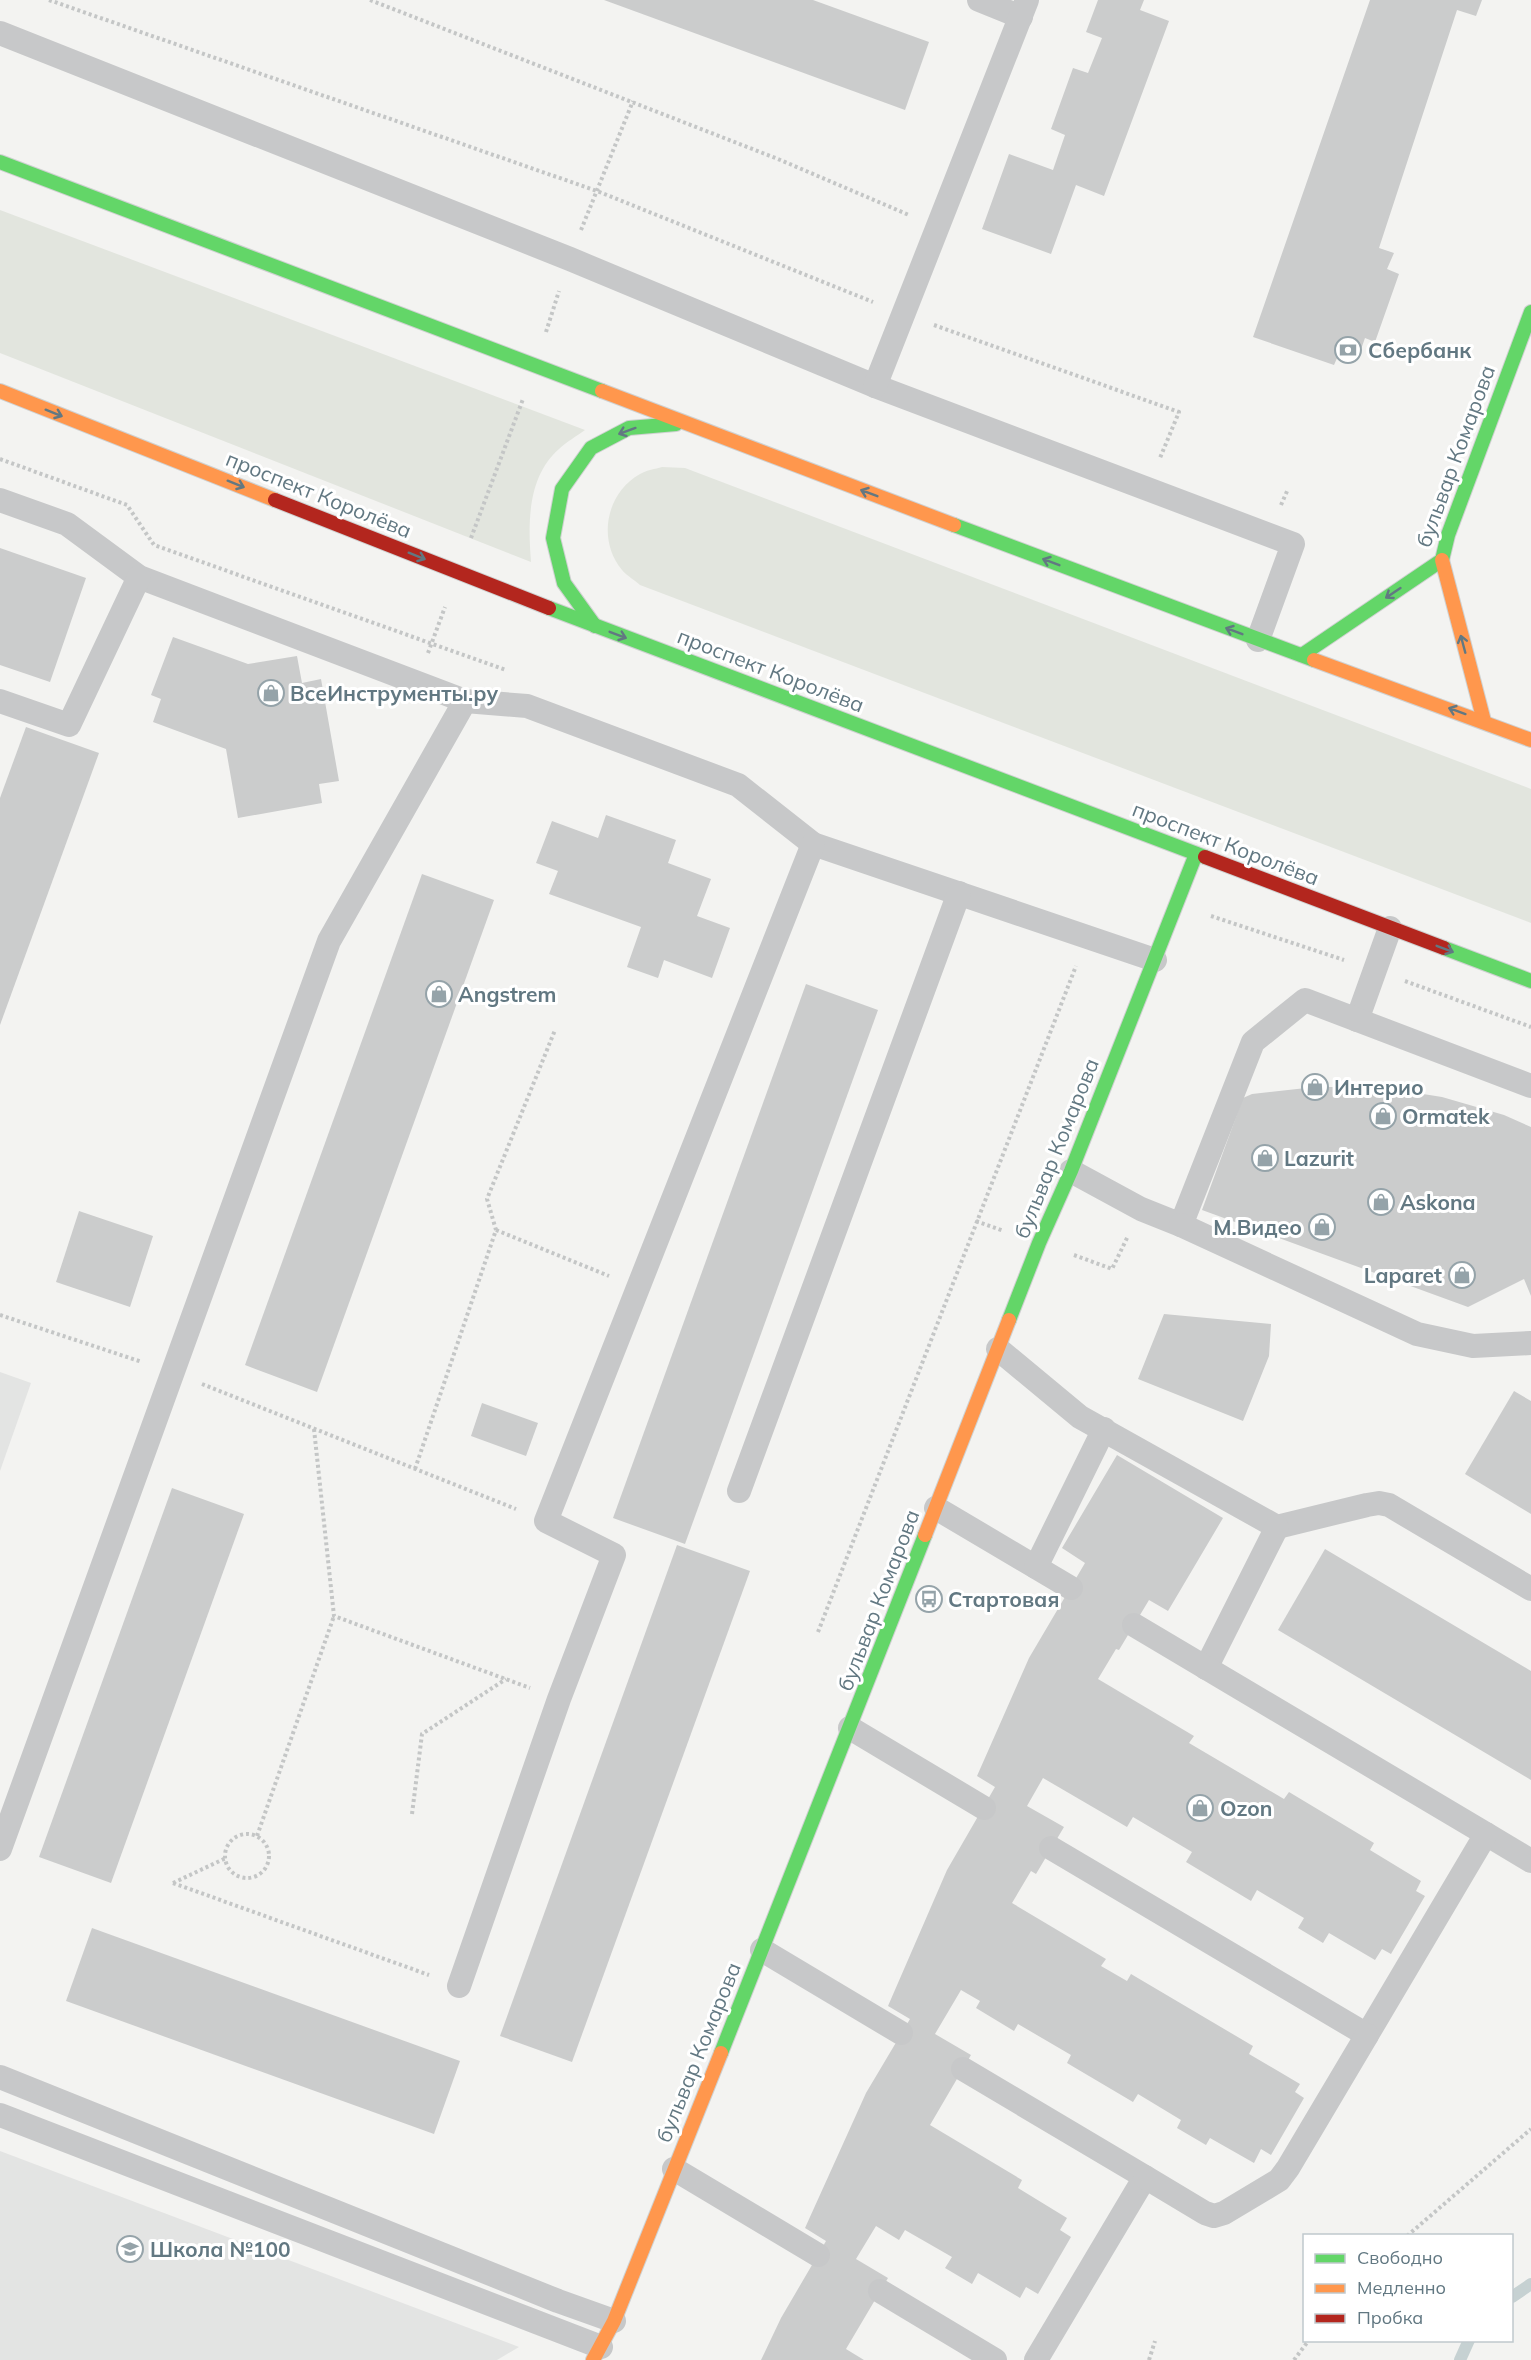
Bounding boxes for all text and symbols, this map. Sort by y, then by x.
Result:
bank icon: Сбербанк [1333,335,1363,365]
place label: Сбербанк [1368,337,1472,363]
street label: бульвар Комарова [1410,361,1500,551]
one-way arrow [45,408,63,419]
one-way arrow [618,427,636,438]
street label: проспект Королёва [222,445,416,543]
one-way arrow [226,480,245,491]
one-way arrow [860,487,879,498]
one-way arrow [408,551,426,562]
one-way arrow [1043,556,1061,567]
one-way arrow [1386,587,1402,599]
street label: проспект Королёва [674,622,868,718]
one-way arrow [1225,625,1244,636]
one-way arrow [608,630,627,641]
one-way arrow [1457,634,1469,653]
shop icon: ВсеИнструменты.ру [256,678,286,708]
place label: ВсеИнструменты.ру [290,680,498,706]
one-way arrow [1448,705,1467,716]
street label: проспект Королёва [1129,795,1323,891]
one-way arrow [1435,944,1454,955]
shop icon: Angstrem [424,979,454,1009]
place label: Angstrem [458,981,556,1007]
street label: бульвар Комарова [1008,1054,1104,1242]
shop icon: Интерио [1300,1072,1330,1102]
place label: Интерио [1334,1074,1424,1100]
shop icon: Ormatek [1368,1101,1398,1131]
place label: Ormatek [1402,1103,1490,1129]
shop icon: Lazurit [1250,1143,1280,1173]
place label: Lazurit [1284,1145,1354,1171]
shop icon: Askona [1366,1187,1396,1217]
place label: Askona [1400,1189,1476,1215]
shop icon: М.Видео [1307,1212,1337,1242]
place label: М.Видео [1213,1214,1302,1240]
shop icon: Laparet [1447,1260,1477,1290]
place label: Laparet [1364,1262,1442,1288]
street label: бульвар Комарова [831,1506,925,1694]
bus stop icon: Стартовая [914,1584,944,1614]
place label: Стартовая [948,1586,1059,1612]
shop icon: Ozon [1185,1793,1215,1823]
place label: Ozon [1220,1795,1272,1821]
street label: бульвар Комарова [650,1958,746,2146]
school or university icon: Школа №100 [115,2234,145,2264]
legend [1303,2234,1513,2342]
place label: Школа №100 [150,2236,291,2262]
text: Свободно [1357,2246,1443,2269]
text: Медленно [1357,2276,1446,2299]
text: Пробка [1357,2306,1423,2329]

